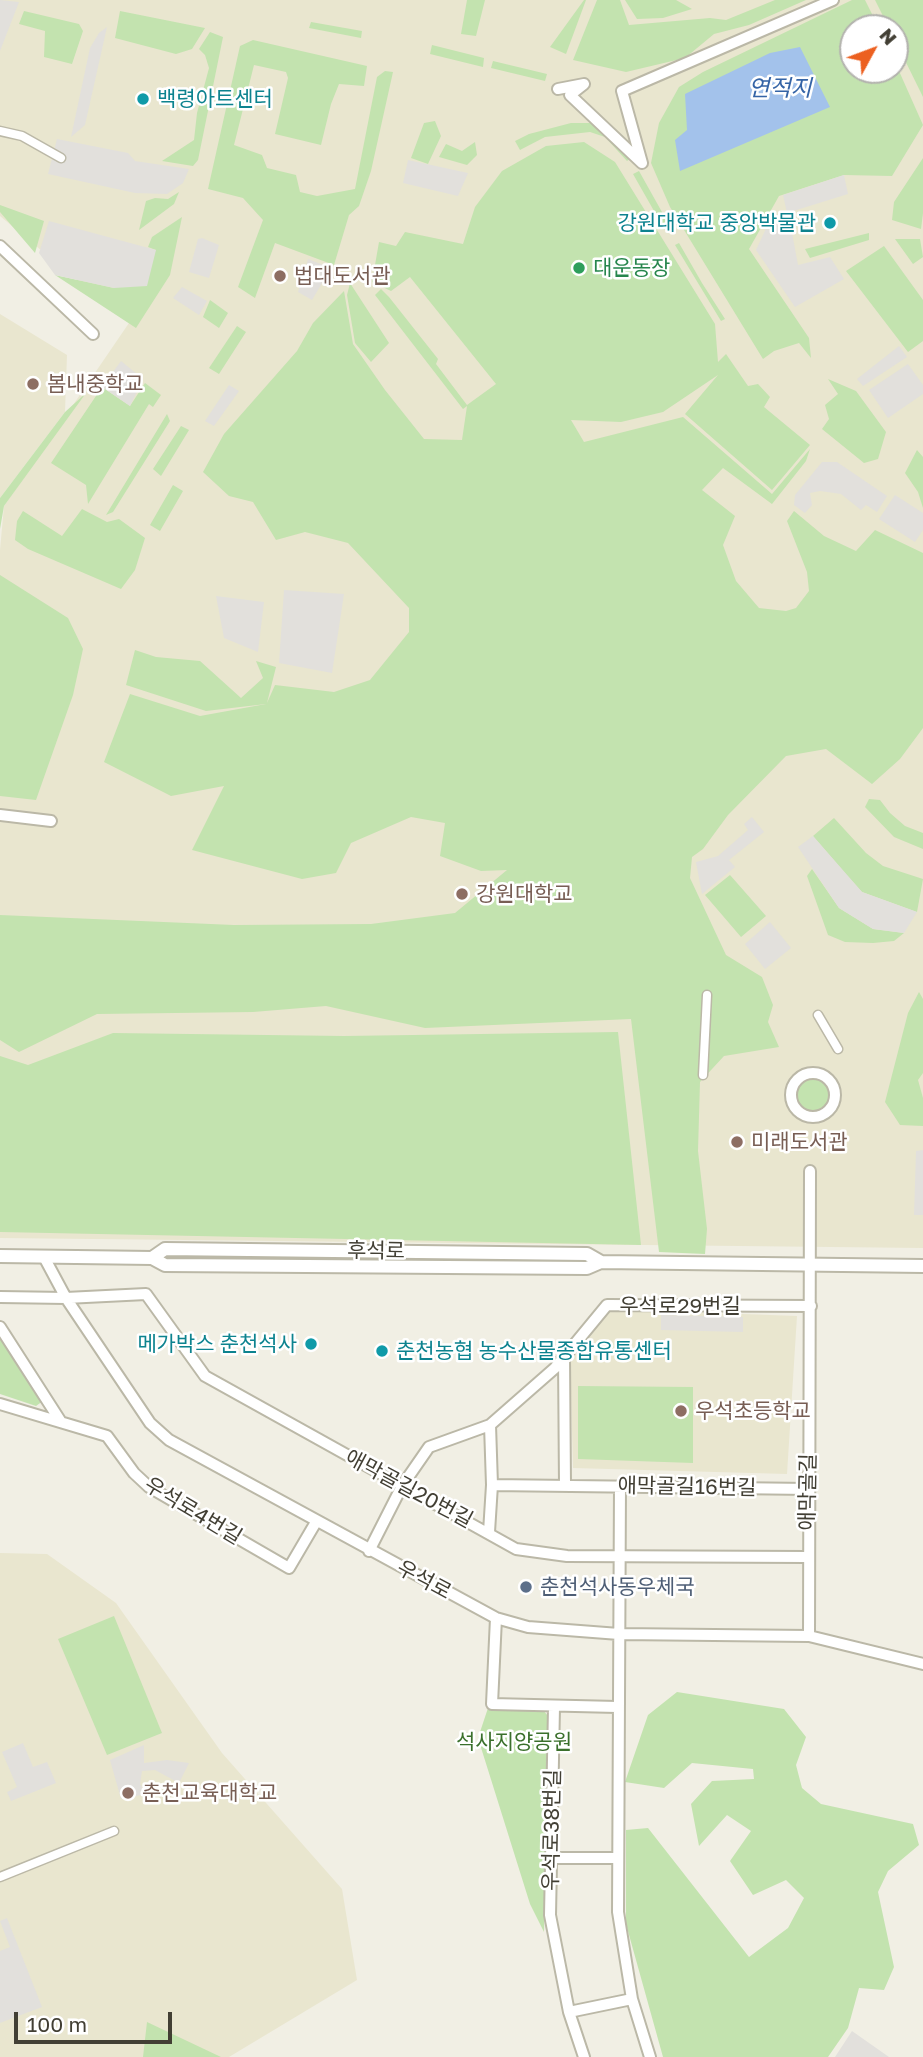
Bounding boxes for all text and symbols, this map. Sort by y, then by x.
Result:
north arrow [839,14,909,84]
text: N [875,23,902,49]
water label: 연적지 [748,75,812,103]
place label: 백령아트센터 [157,86,273,112]
marker: 백령아트센터 [135,91,151,107]
place label: 강원대학교 중앙박물관 [618,210,816,236]
marker: 강원대학교 중앙박물관 [822,215,838,231]
place label: 대운동장 [593,255,670,281]
marker: 대운동장 [571,260,587,276]
place label: 법대도서관 [294,263,391,289]
marker: 법대도서관 [272,268,288,284]
place label: 봄내중학교 [47,371,144,397]
marker: 봄내중학교 [25,376,41,392]
place label: 강원대학교 [476,881,573,907]
marker: 강원대학교 [454,886,470,902]
place label: 미래도서관 [751,1129,848,1155]
marker: 미래도서관 [729,1134,745,1150]
street label: 후석로 [347,1238,405,1264]
street label: 우석로29번길 [619,1293,741,1319]
place label: 메가박스 춘천석사 [137,1331,297,1357]
marker: 메가박스 춘천석사 [303,1336,319,1352]
place label: 춘천농협 농수산물종합유통센터 [396,1338,672,1364]
marker: 춘천농협 농수산물종합유통센터 [374,1343,390,1359]
place label: 우석초등학교 [695,1398,811,1424]
marker: 우석초등학교 [673,1403,689,1419]
street label: 애막골길20번길 [341,1445,477,1533]
street label: 애막골길 [795,1453,821,1531]
street label: 우석로4번길 [140,1472,246,1550]
street label: 애막골길16번길 [617,1473,757,1501]
street label: 우석로 [392,1555,456,1605]
place label: 춘천석사동우체국 [540,1574,695,1600]
marker: 춘천석사동우체국 [518,1579,534,1595]
park label: 석사지양공원 [456,1729,572,1755]
street label: 우석로38번길 [538,1769,566,1891]
place label: 춘천교육대학교 [142,1780,277,1806]
marker: 춘천교육대학교 [120,1785,136,1801]
scale bar [18,1997,175,2041]
text: 100 m [27,2011,87,2037]

